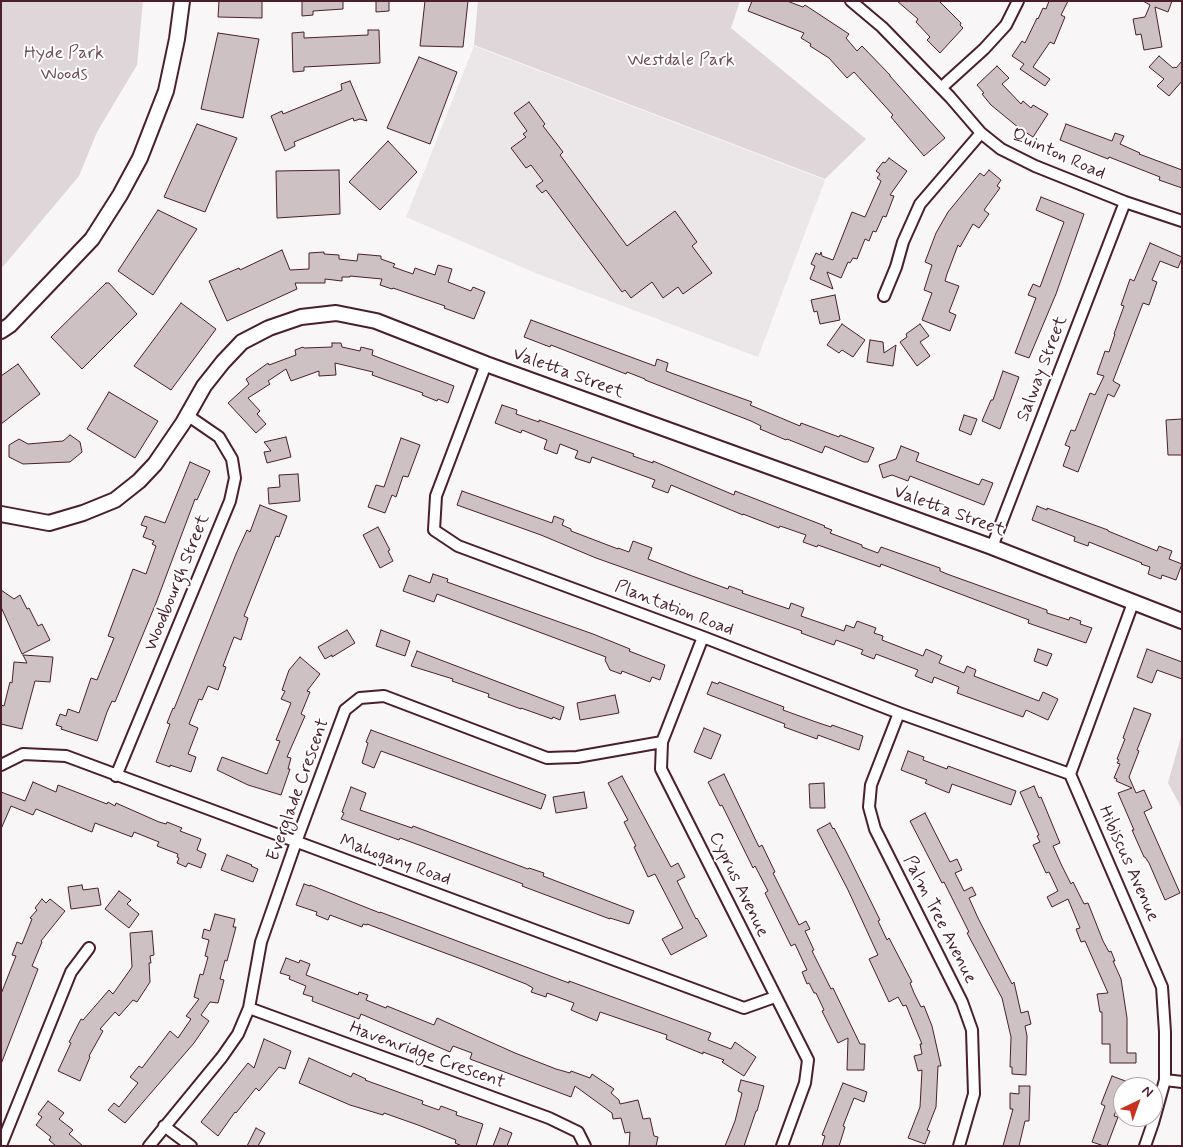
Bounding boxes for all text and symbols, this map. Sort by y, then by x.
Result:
park label: Hyde Park Woods [24,43,104,86]
park label: Westdale Park [627,50,735,72]
street label: Quinton Road [1008,125,1108,185]
street label: Salway Street [1013,313,1073,425]
street label: Valetta Street [509,344,627,404]
street label: Valetta Street [890,482,1008,542]
street label: Woodbourgh Street [141,511,215,655]
street label: Plantation Road [612,576,736,642]
street label: Everglade Crescent [263,716,335,864]
street label: Hibiscus Avenue [1093,803,1163,925]
street label: Cyprus Avenue [703,829,773,941]
street label: Mahogany Road [336,831,454,891]
street label: Palm Tree Avenue [897,852,981,988]
street label: Havenridge Crescent [346,1018,508,1094]
north arrow [1113,1077,1163,1127]
text: N [1138,1082,1157,1101]

